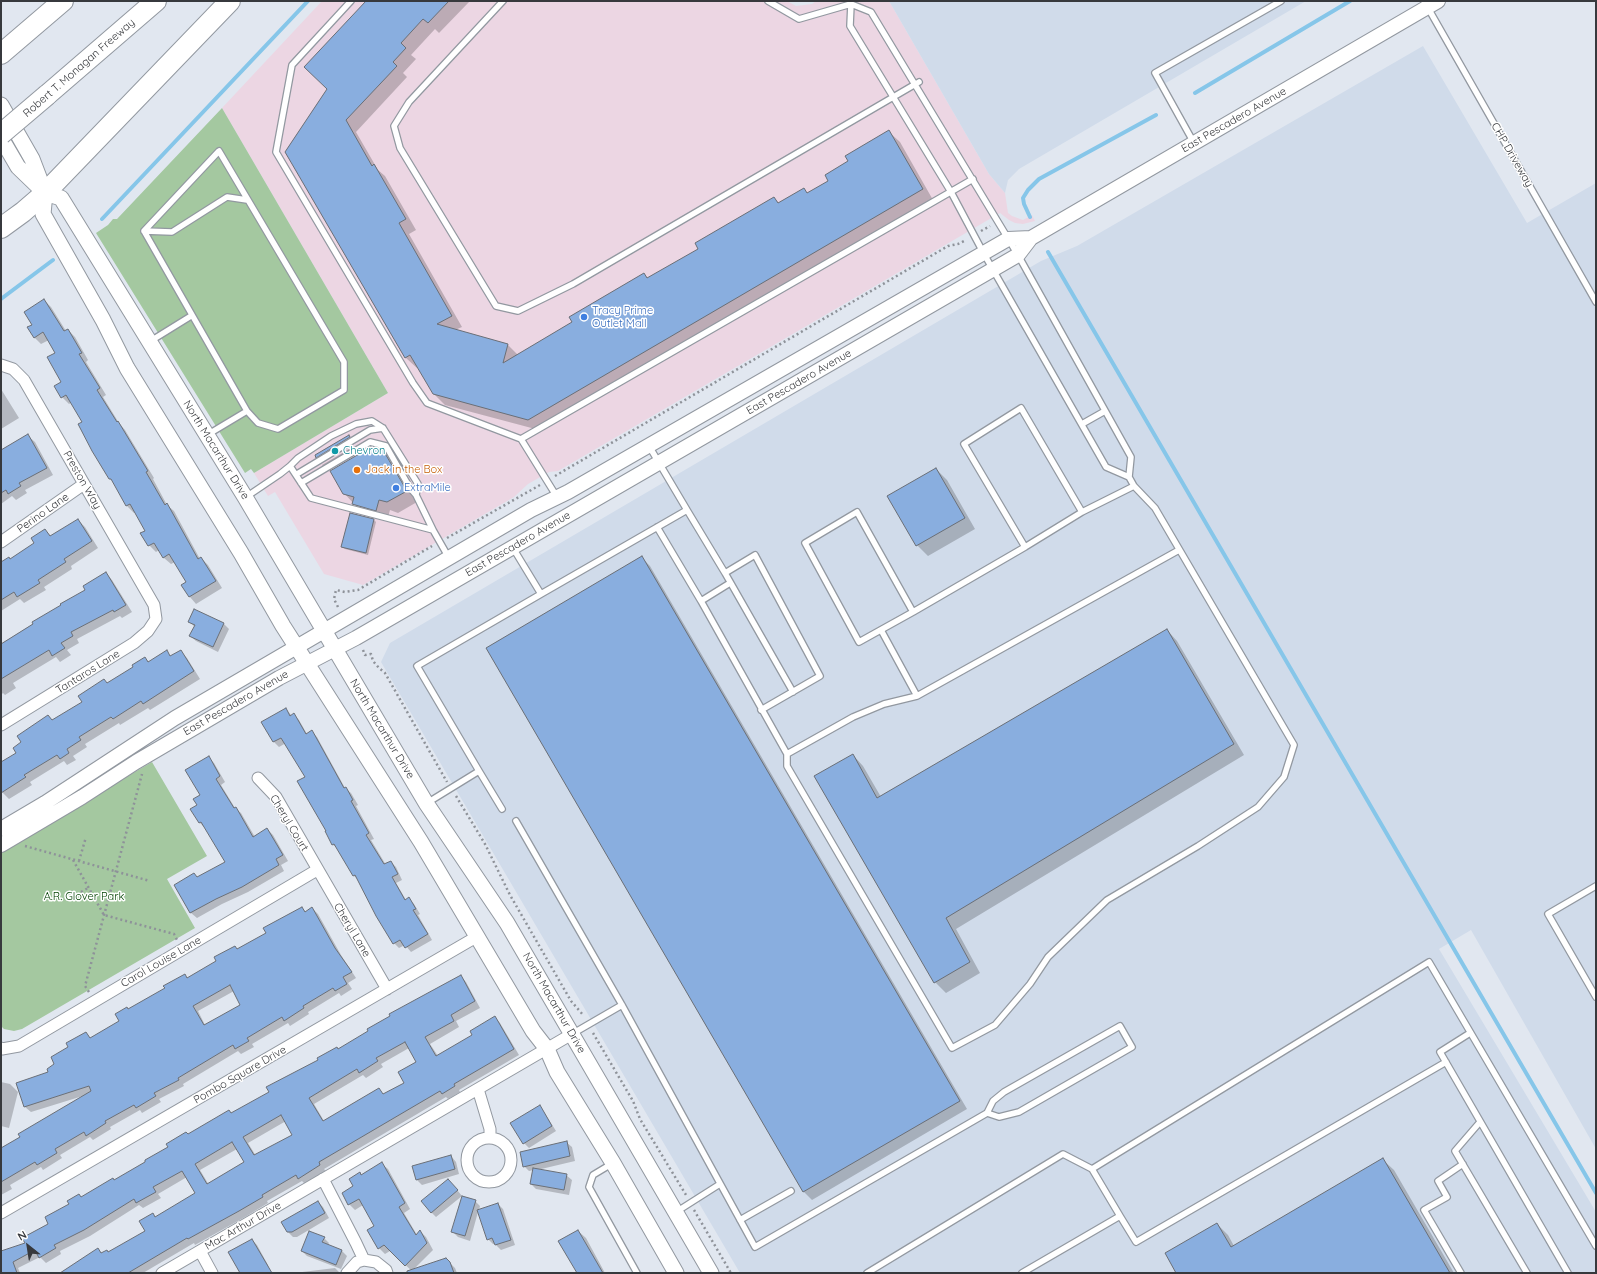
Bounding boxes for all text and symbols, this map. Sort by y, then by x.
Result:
street label: Robert T. Monagan Freeway [20,16,138,120]
street label: East Pescadero Avenue [1179,85,1289,155]
street label: CHP Driveway [1488,120,1536,190]
place label: Tracy Prime Outlet Mall [592,304,653,330]
marker: Tracy Prime Outlet Mall [579,312,589,322]
street label: East Pescadero Avenue [744,347,854,417]
street label: North Macarthur Drive [180,398,252,502]
place label: Chevron [343,444,385,458]
marker: Chevron [330,446,340,456]
street label: Preston Way [60,449,104,511]
place label: Jack in the Box [365,463,442,477]
marker: Jack in the Box [352,465,362,475]
place label: ExtraMile [404,481,451,495]
marker: ExtraMile [391,483,401,493]
street label: Perino Lane [14,490,72,536]
street label: East Pescadero Avenue [463,509,573,579]
street label: Tantaros Lane [54,647,122,697]
street label: East Pescadero Avenue [181,668,291,738]
street label: North Macarthur Drive [347,677,417,781]
street label: Cheryl Court [267,792,311,854]
park label: A.R. Glover Park [44,890,124,904]
street label: Cheryl Lane [331,901,373,959]
street label: Carol Louise Lane [118,934,204,990]
street label: North Macarthur Drive [520,950,588,1056]
street label: Pombo Square Drive [191,1043,289,1107]
street label: Mac Arthur Drive [203,1199,283,1253]
north arrow [8,1226,48,1266]
text: N [15,1228,29,1244]

